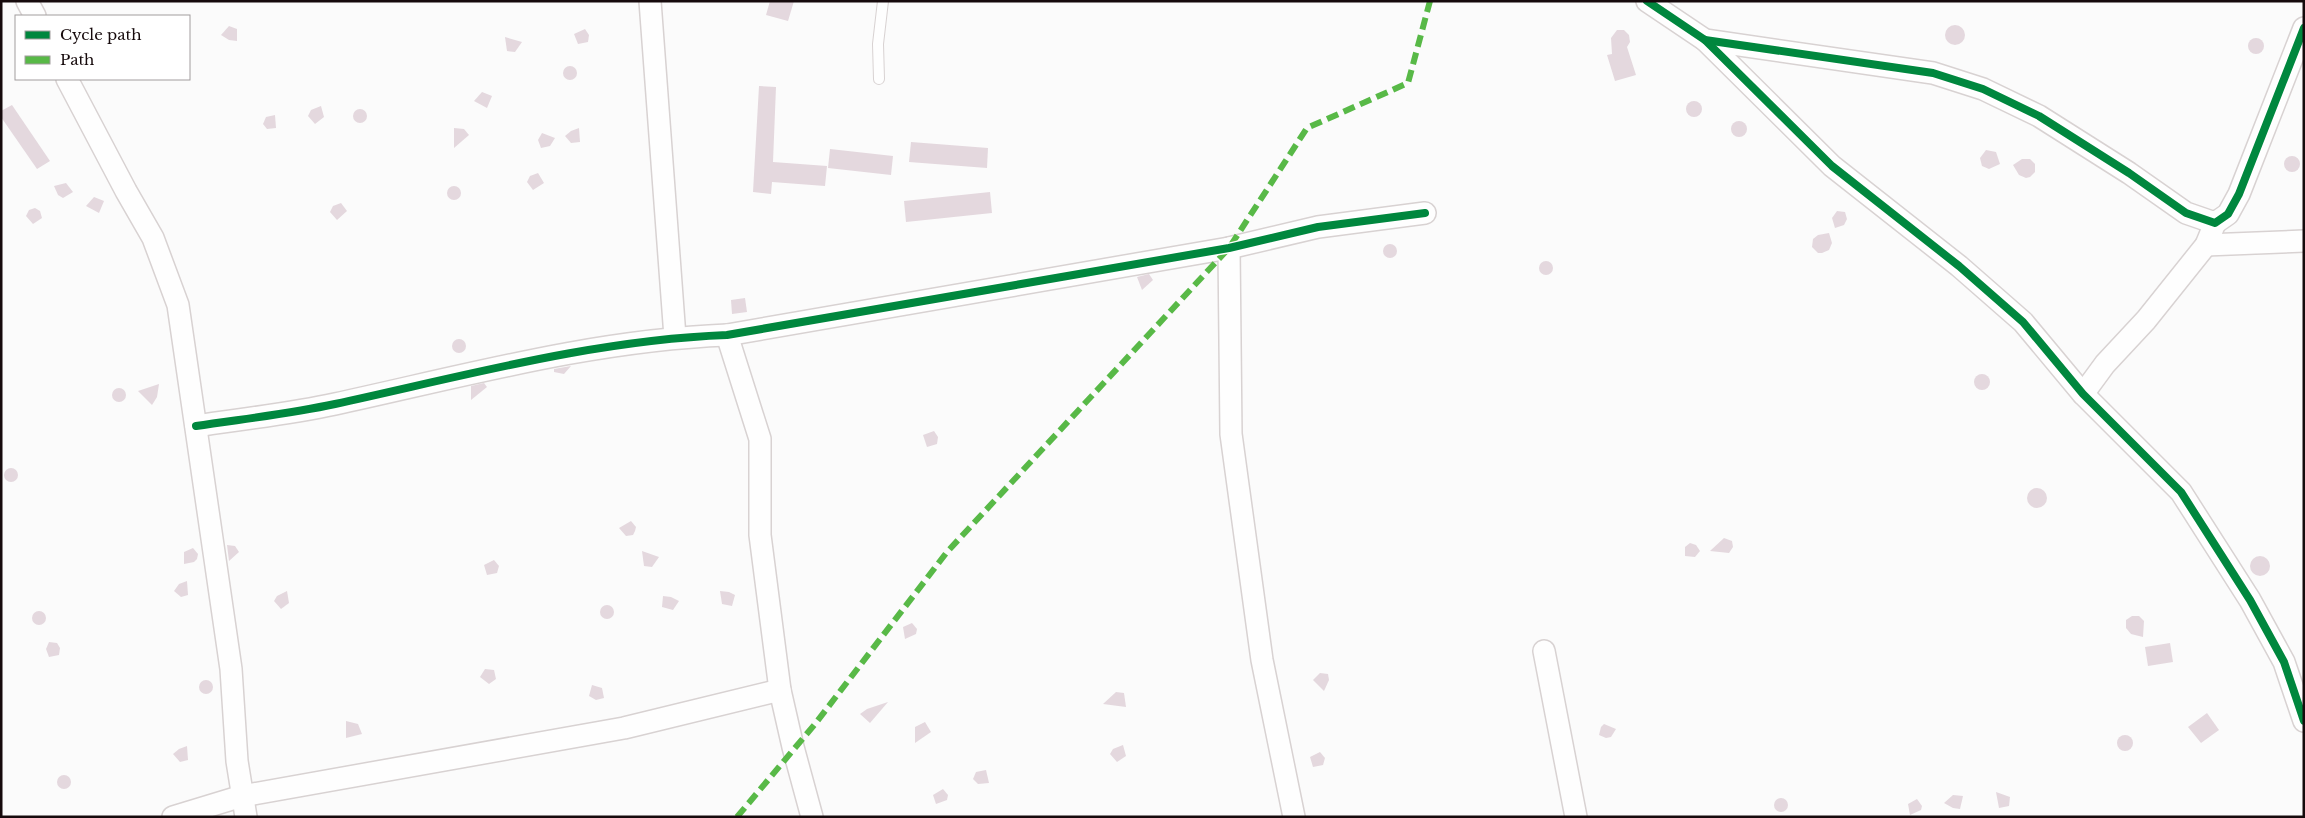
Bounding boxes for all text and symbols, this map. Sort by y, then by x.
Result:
legend [15,15,190,80]
text: Cycle path [60,25,142,44]
text: Path [60,50,94,69]

